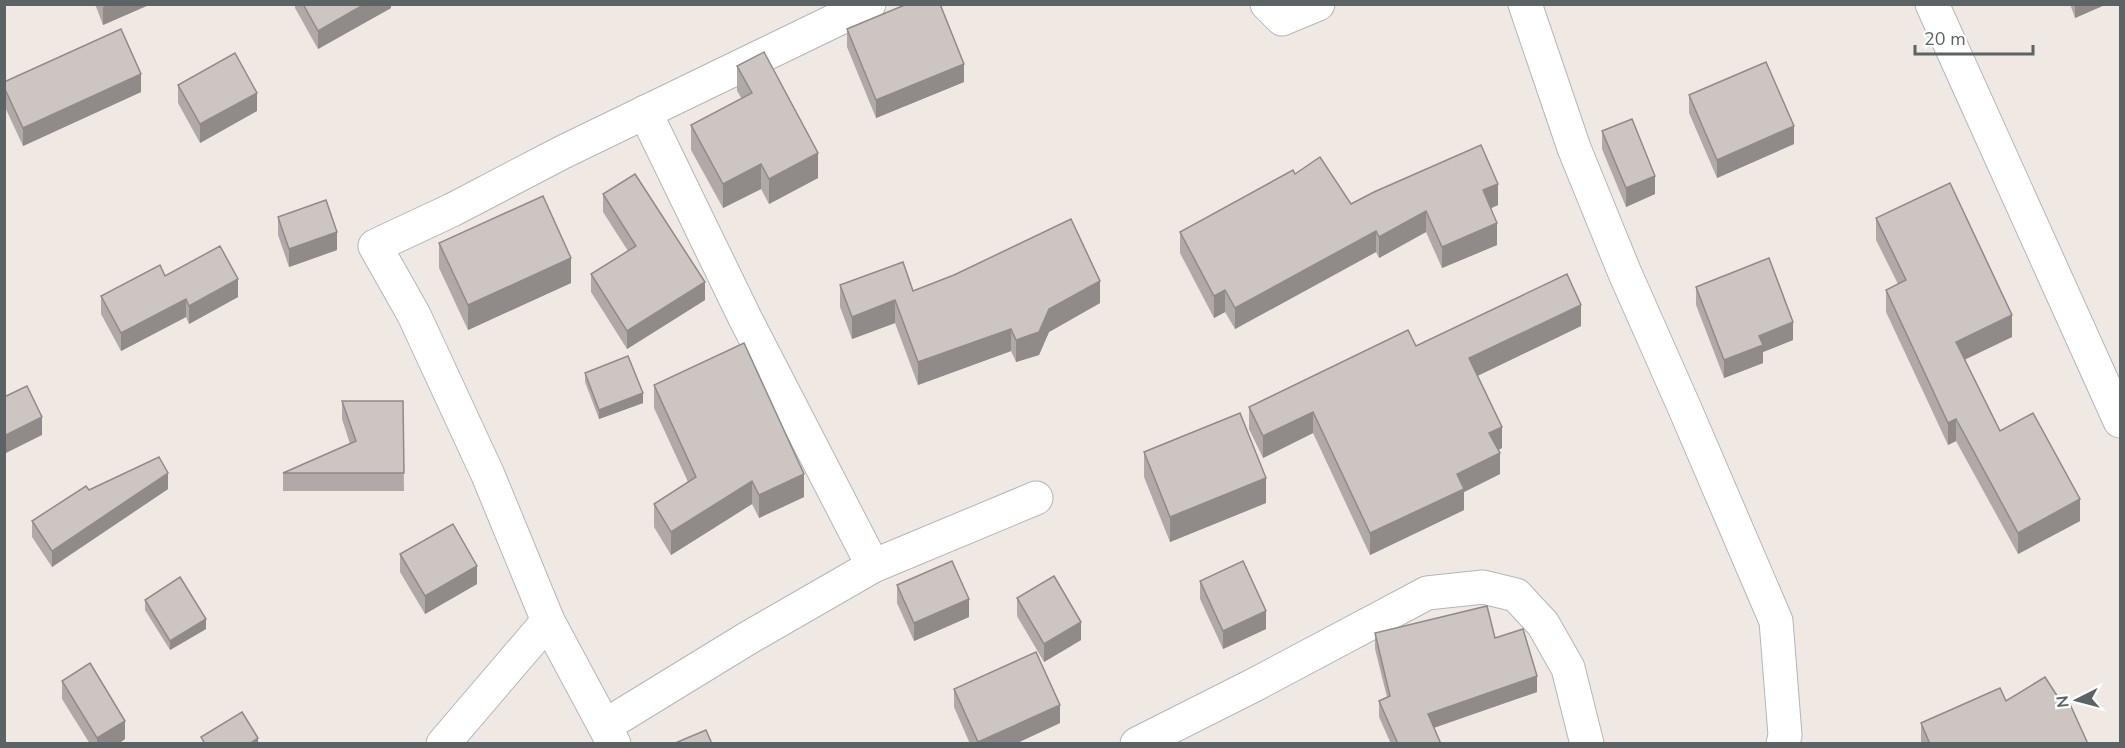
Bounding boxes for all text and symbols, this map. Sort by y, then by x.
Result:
scale bar [1915,18,2034,56]
text: 20 m [1924,27,1966,51]
north arrow [2047,670,2107,730]
text: N [2052,694,2075,709]

